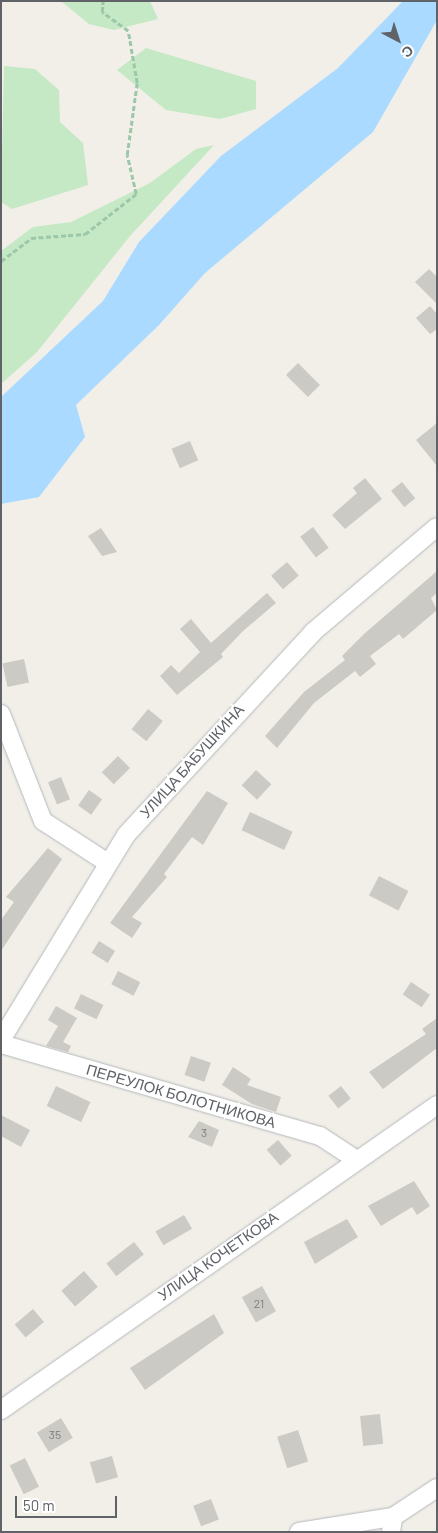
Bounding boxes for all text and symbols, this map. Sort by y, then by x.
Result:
north arrow [373,15,423,65]
text: С [399,42,417,62]
street label: УЛИЦА БАБУШКИНА [136,701,248,821]
street label: ПЕРЕУЛОК БОЛОТНИКОВА [84,1060,278,1132]
house number: 3 [201,1126,207,1140]
street label: УЛИЦА КОЧЕТКОВА [154,1208,282,1304]
house number: 21 [254,1297,264,1311]
house number: 35 [49,1428,61,1442]
scale bar [18,1486,120,1518]
text: 50 m [23,1496,55,1514]

